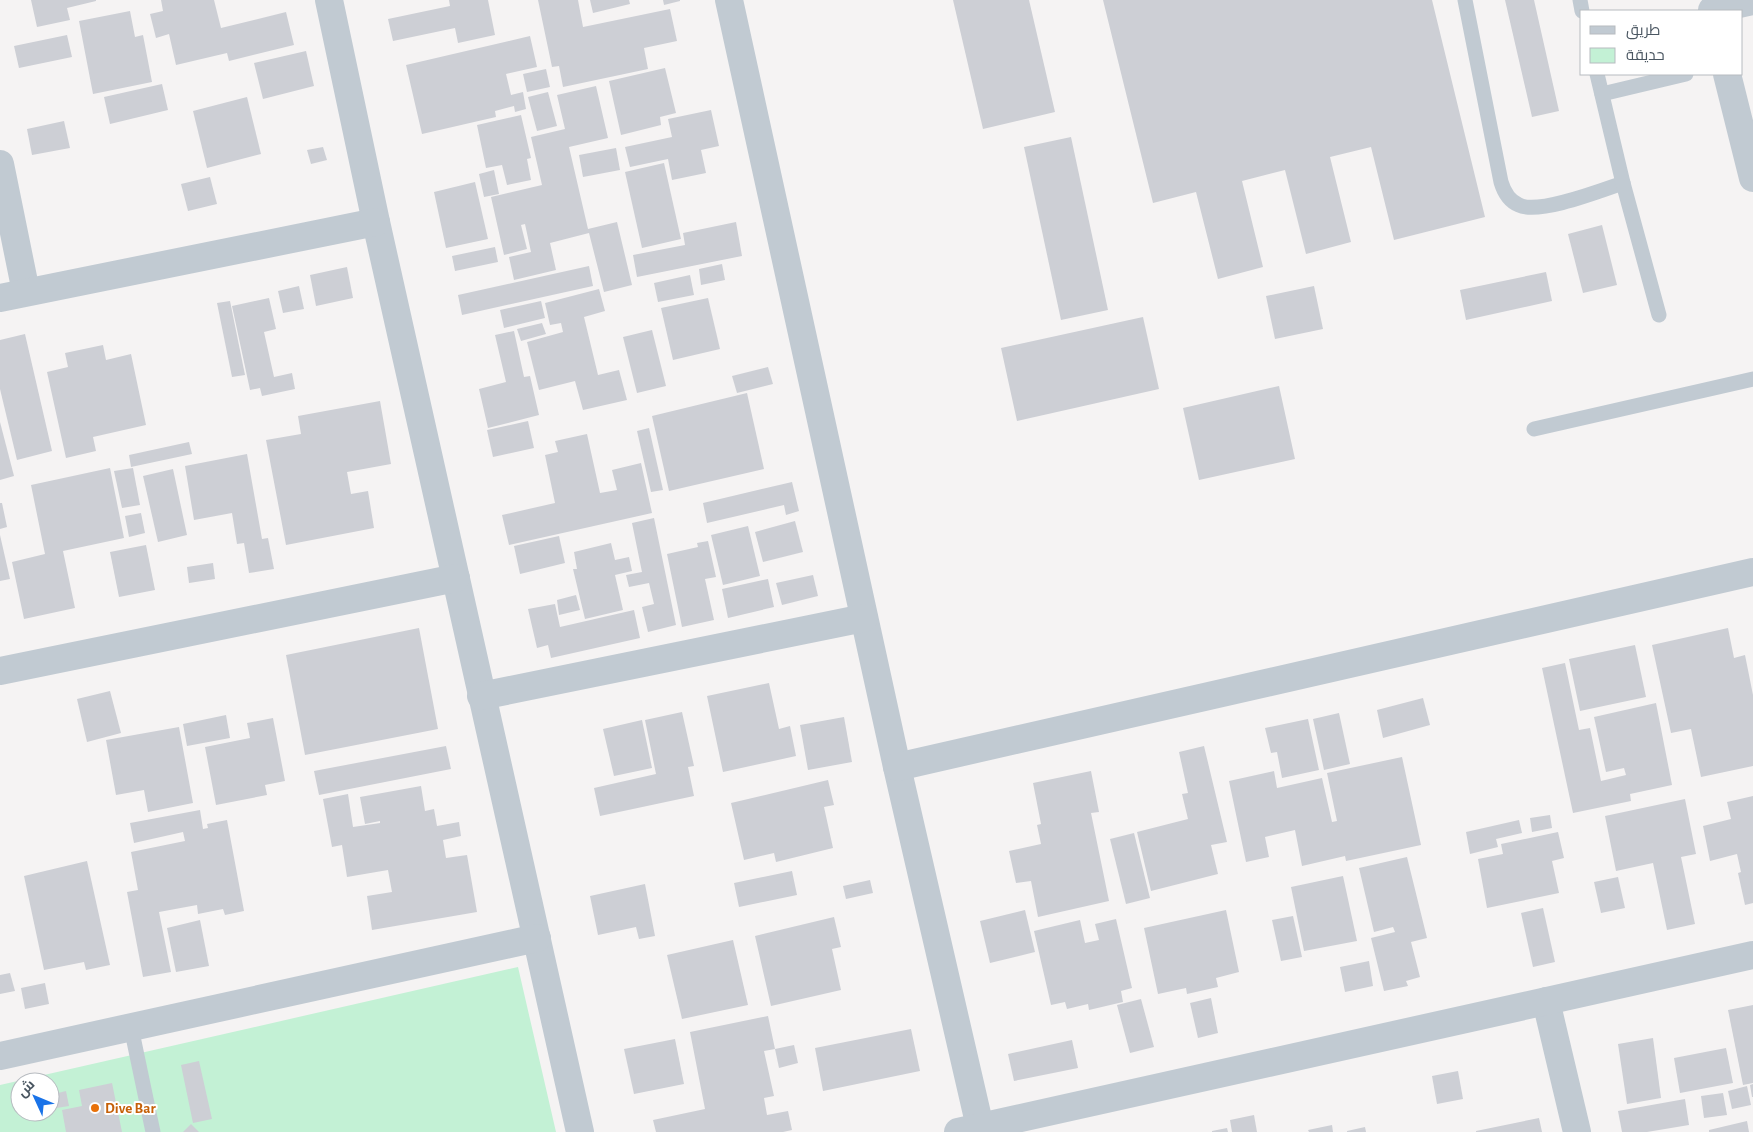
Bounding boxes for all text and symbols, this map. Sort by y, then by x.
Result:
legend [1580,10,1743,75]
text: طريق [1626,23,1660,40]
text: حديقة [1626,48,1665,63]
north arrow [10,1072,60,1122]
text: ش [14,1076,38,1101]
place label: Dive Bar [105,1101,156,1116]
marker: Dive Bar [89,1102,101,1114]

